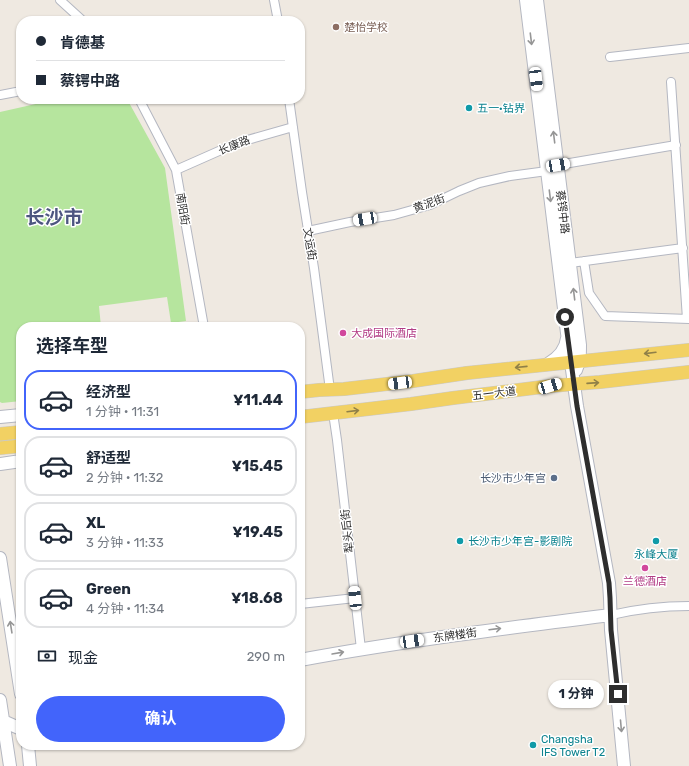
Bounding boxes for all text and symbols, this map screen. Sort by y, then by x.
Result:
place label: 楚怡学校 [344,21,388,34]
marker: 楚怡学校 [331,22,341,32]
one-way arrow [527,32,535,45]
text: 肯德基 [60,34,105,52]
car [529,66,543,92]
text: 蔡锷中路 [60,72,120,90]
place label: 五一·钻界 [477,102,526,115]
marker: 五一·钻界 [464,103,474,113]
one-way arrow [550,131,558,144]
street label: 长康路 [216,133,252,157]
car [545,157,571,173]
one-way arrow [546,189,554,202]
street label: 蔡锷中路 [553,189,572,235]
street label: 南阳街 [173,192,192,226]
street label: 黄泥街 [411,192,447,215]
district label: 长沙市 [25,206,83,229]
car [352,211,378,227]
street label: 文运街 [301,227,319,261]
one-way arrow [570,288,577,301]
route start [556,308,574,326]
place label: 大成国际酒店 [351,327,417,340]
marker: 大成国际酒店 [338,328,348,338]
text: 选择车型 [36,335,108,357]
one-way arrow [644,349,657,357]
one-way arrow [515,363,528,371]
car [387,376,413,390]
car [537,377,563,395]
one-way arrow [586,379,599,386]
icon: car [38,382,74,418]
text: 经济型 [86,383,131,401]
street label: 五一大道 [471,384,517,403]
text: ¥11.44 [233,391,283,409]
text: 1 分钟 · 11:31 [86,404,159,419]
one-way arrow [346,407,359,415]
icon: car [38,448,74,484]
text: 舒适型 [86,449,131,467]
text: ¥15.45 [231,457,283,475]
text: 2 分钟 · 11:32 [86,470,163,485]
place label: 长沙市少年宫 [480,472,546,485]
marker: 长沙市少年宫 [549,473,559,483]
street label: 犁头后街 [339,508,356,554]
icon: car [38,514,74,550]
text: XL [86,514,105,532]
text: ¥19.45 [232,523,283,541]
text: 3 分钟 · 11:33 [86,535,164,550]
place label: 长沙市少年宫-影剧院 [468,535,572,548]
marker: 长沙市少年宫-影剧院 [455,536,465,546]
marker: 永峰大厦 [651,536,661,546]
place label: 永峰大厦 [634,548,678,561]
marker: 兰德酒店 [640,563,650,573]
place label: 兰德酒店 [623,575,667,588]
icon: car [38,580,74,616]
text: Green [86,580,131,598]
car [348,585,362,611]
text: ¥18.68 [231,589,283,607]
text: 4 分钟 · 11:34 [86,601,164,616]
one-way arrow [7,621,15,634]
one-way arrow [488,625,501,633]
street label: 东牌楼街 [432,626,478,645]
car [399,633,425,649]
icon: cash [36,645,58,667]
one-way arrow [331,648,344,656]
text: 现金 [68,649,98,667]
text: 290 m [247,649,285,664]
callout: 1 分钟 [548,680,604,708]
route end [609,685,627,703]
text: 1 分钟 [558,686,594,701]
button: 确认 [36,696,285,742]
one-way arrow [617,719,625,732]
place label: Changsha IFS Tower T2 [541,733,605,759]
marker: Changsha IFS Tower T2 [528,740,538,750]

